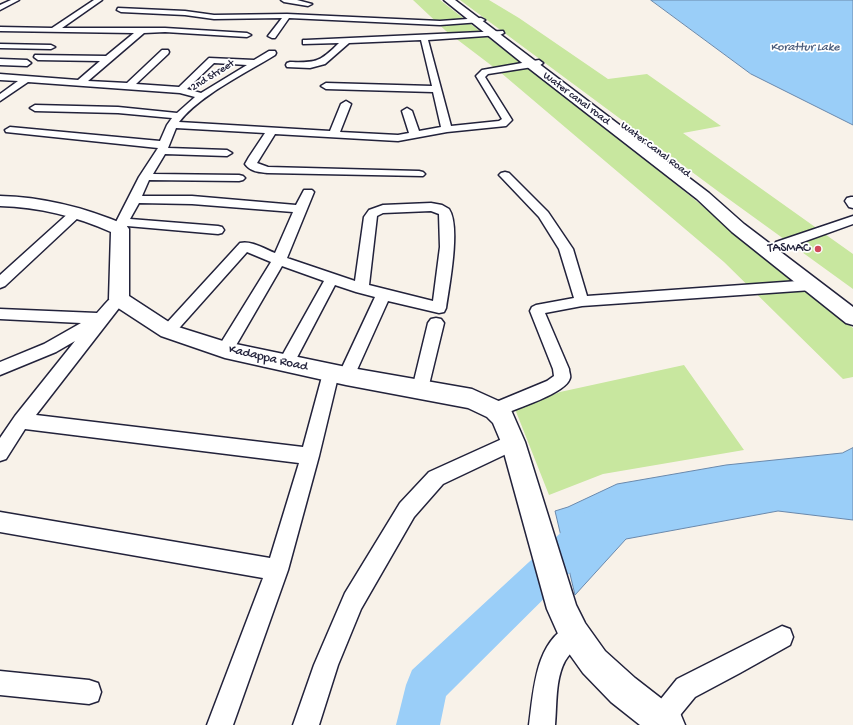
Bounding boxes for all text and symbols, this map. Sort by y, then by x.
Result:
water label: Korattur Lake [771,41,839,55]
street label: 2nd Street [189,57,237,95]
street label: Water canal road [540,70,612,128]
street label: Water Canal Road [617,119,693,181]
place label: TASMAC [768,241,810,257]
marker: TASMAC [813,244,823,254]
street label: Kadappa Road [227,342,309,376]

